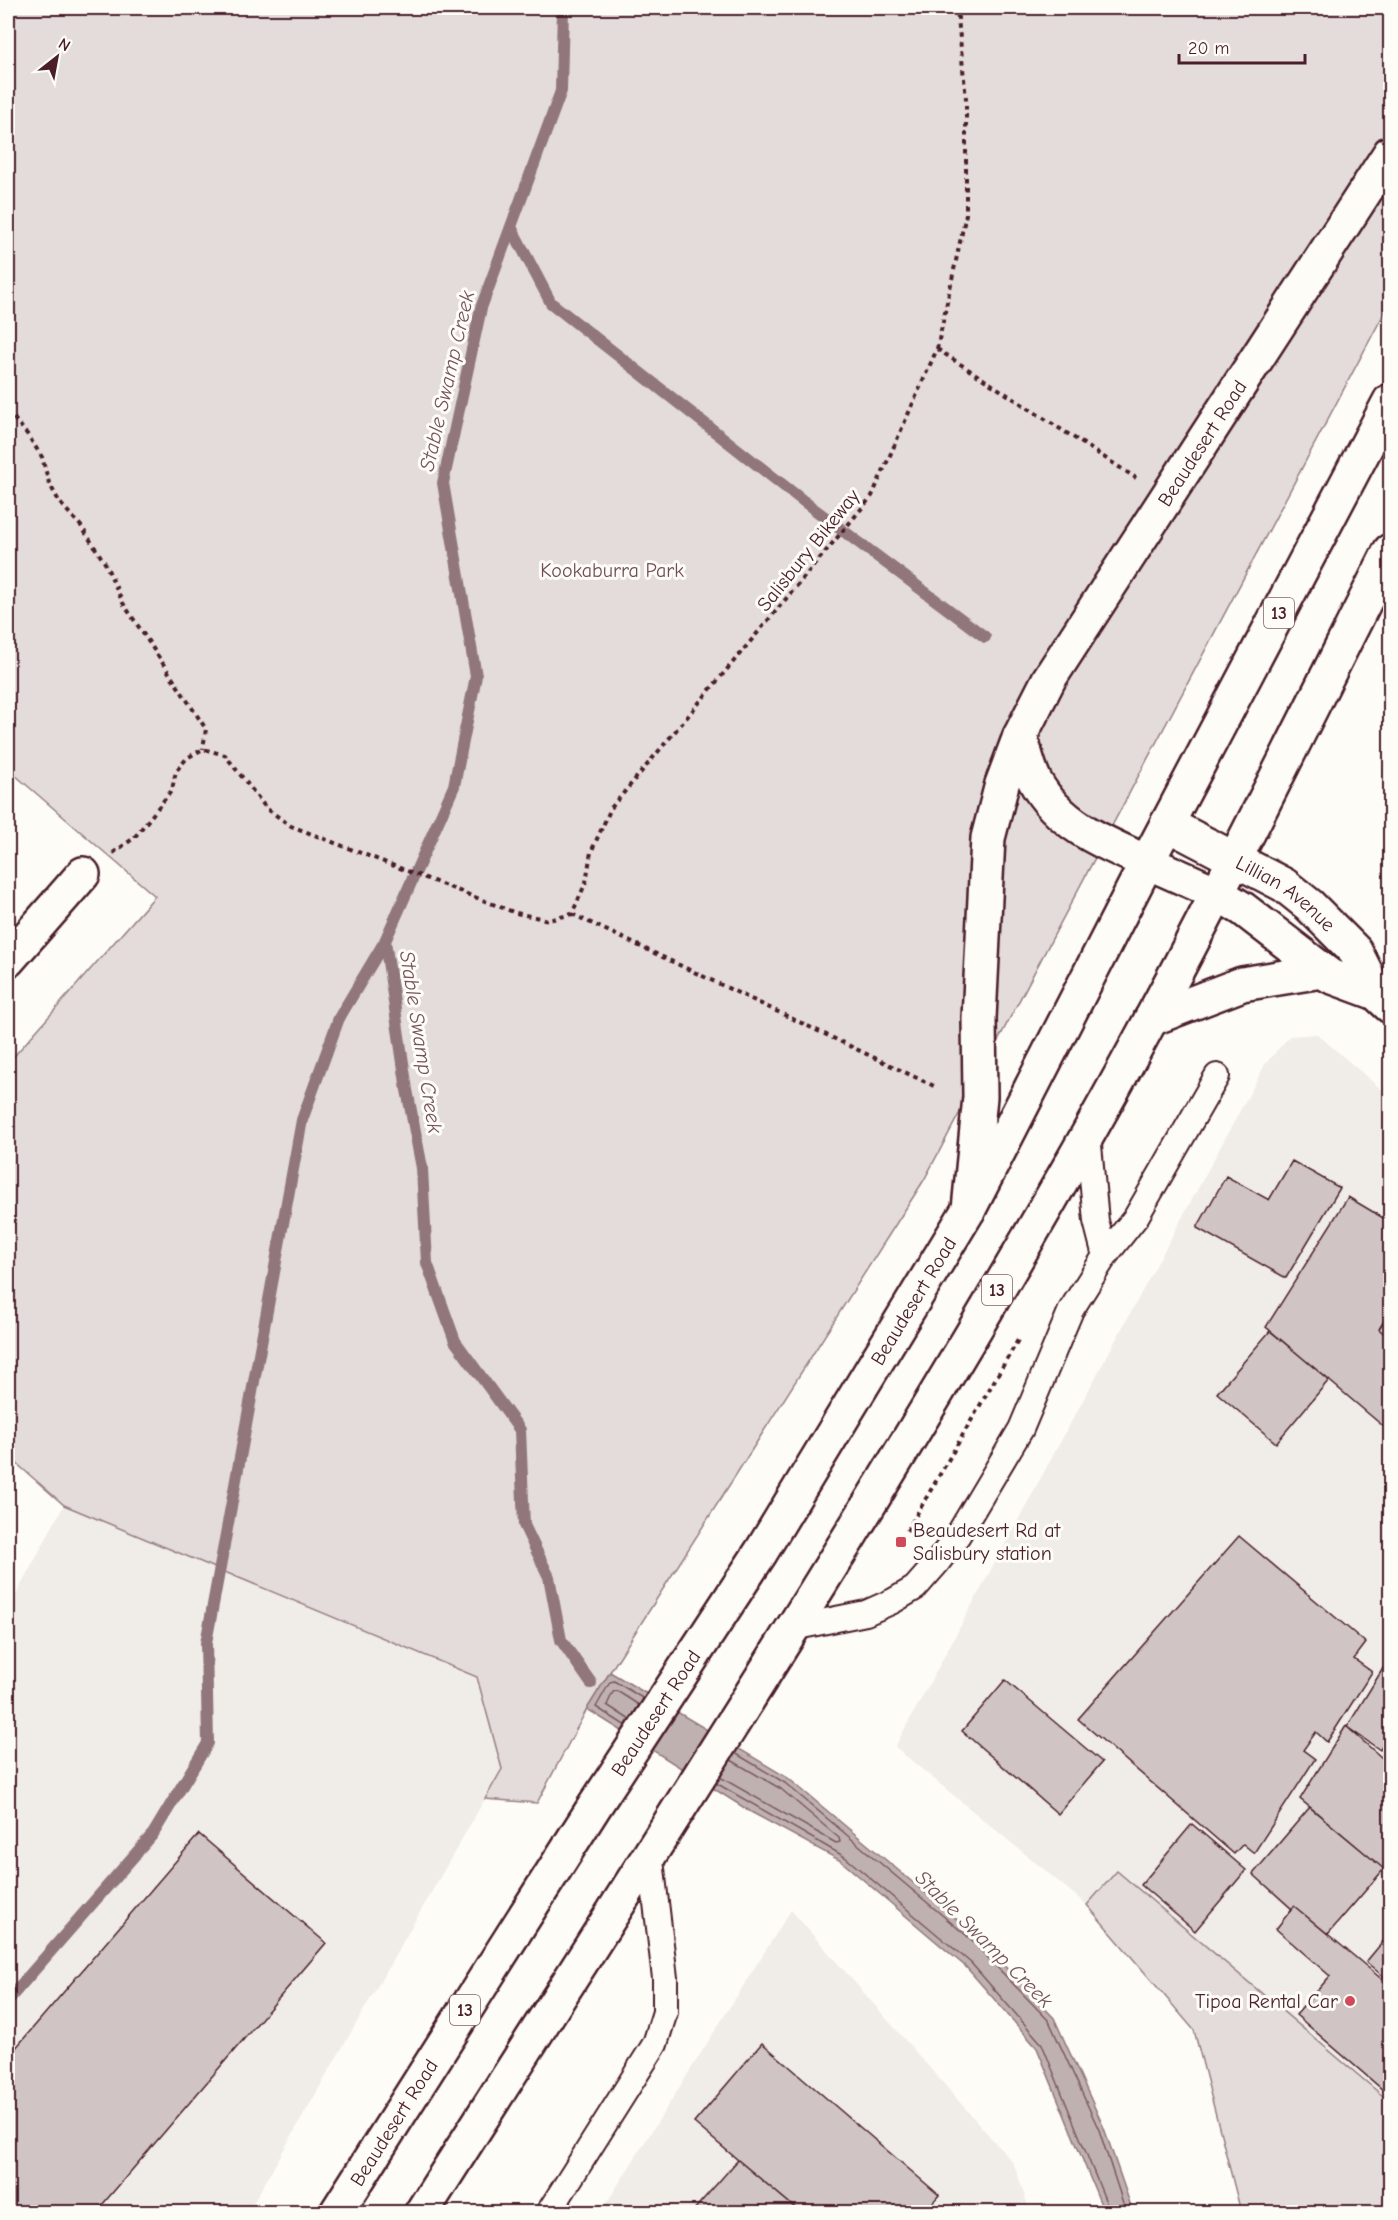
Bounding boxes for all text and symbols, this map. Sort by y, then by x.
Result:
north arrow [27,27,87,87]
scale bar [1179,27,1305,65]
text: N [55,35,73,55]
text: 20 m [1188,38,1229,59]
water label: Stable Swamp Creek [415,288,480,473]
street label: Beaudesert Road [1153,376,1252,511]
street label: Salisbury Bikeway [752,485,865,616]
park label: Kookaburra Park [540,559,684,582]
road number: 13 [1264,598,1294,628]
street label: Lillian Avenue [1232,851,1340,936]
water label: Stable Swamp Creek [395,949,447,1136]
street label: Beaudesert Road [866,1233,961,1369]
road number: 13 [982,1275,1012,1305]
place label: Beaudesert Rd at Salisbury station [913,1519,1061,1565]
marker: Beaudesert Rd at Salisbury station [894,1535,908,1549]
street label: Beaudesert Road [606,1646,705,1780]
water label: Stable Swamp Creek [910,1865,1058,2013]
place label: Tipoa Rental Car [1195,1990,1338,2013]
marker: Tipoa Rental Car [1343,1994,1357,2008]
road number: 13 [450,1995,480,2025]
street label: Beaudesert Road [346,2055,443,2190]

